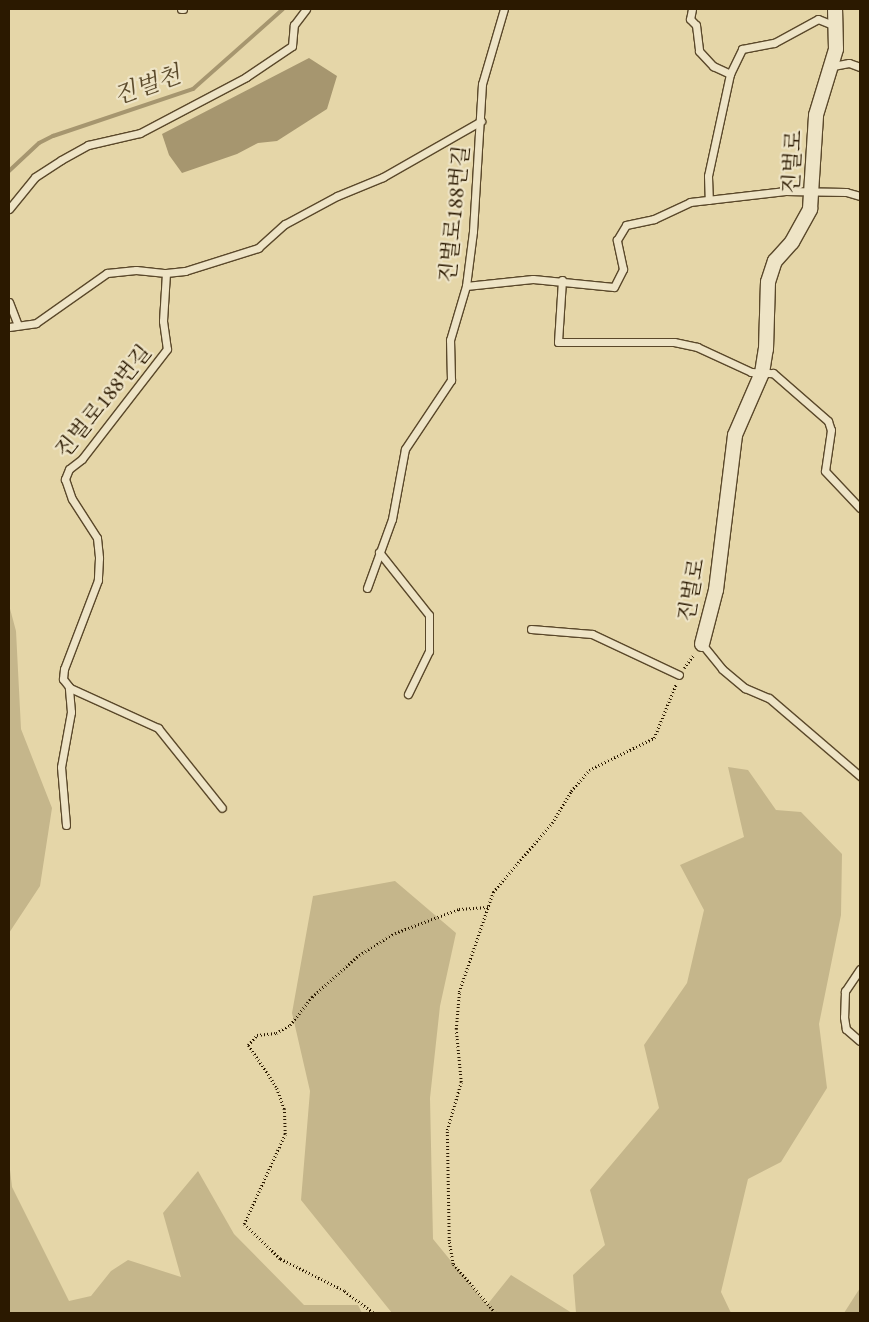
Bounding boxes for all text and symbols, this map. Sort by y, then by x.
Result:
water label: 진벌천 [109,60,185,110]
street label: 진벌로 [777,129,807,195]
street label: 진벌로188번길 [434,144,474,284]
street label: 진벌로188번길 [49,339,157,463]
street label: 진벌로 [672,556,710,624]

